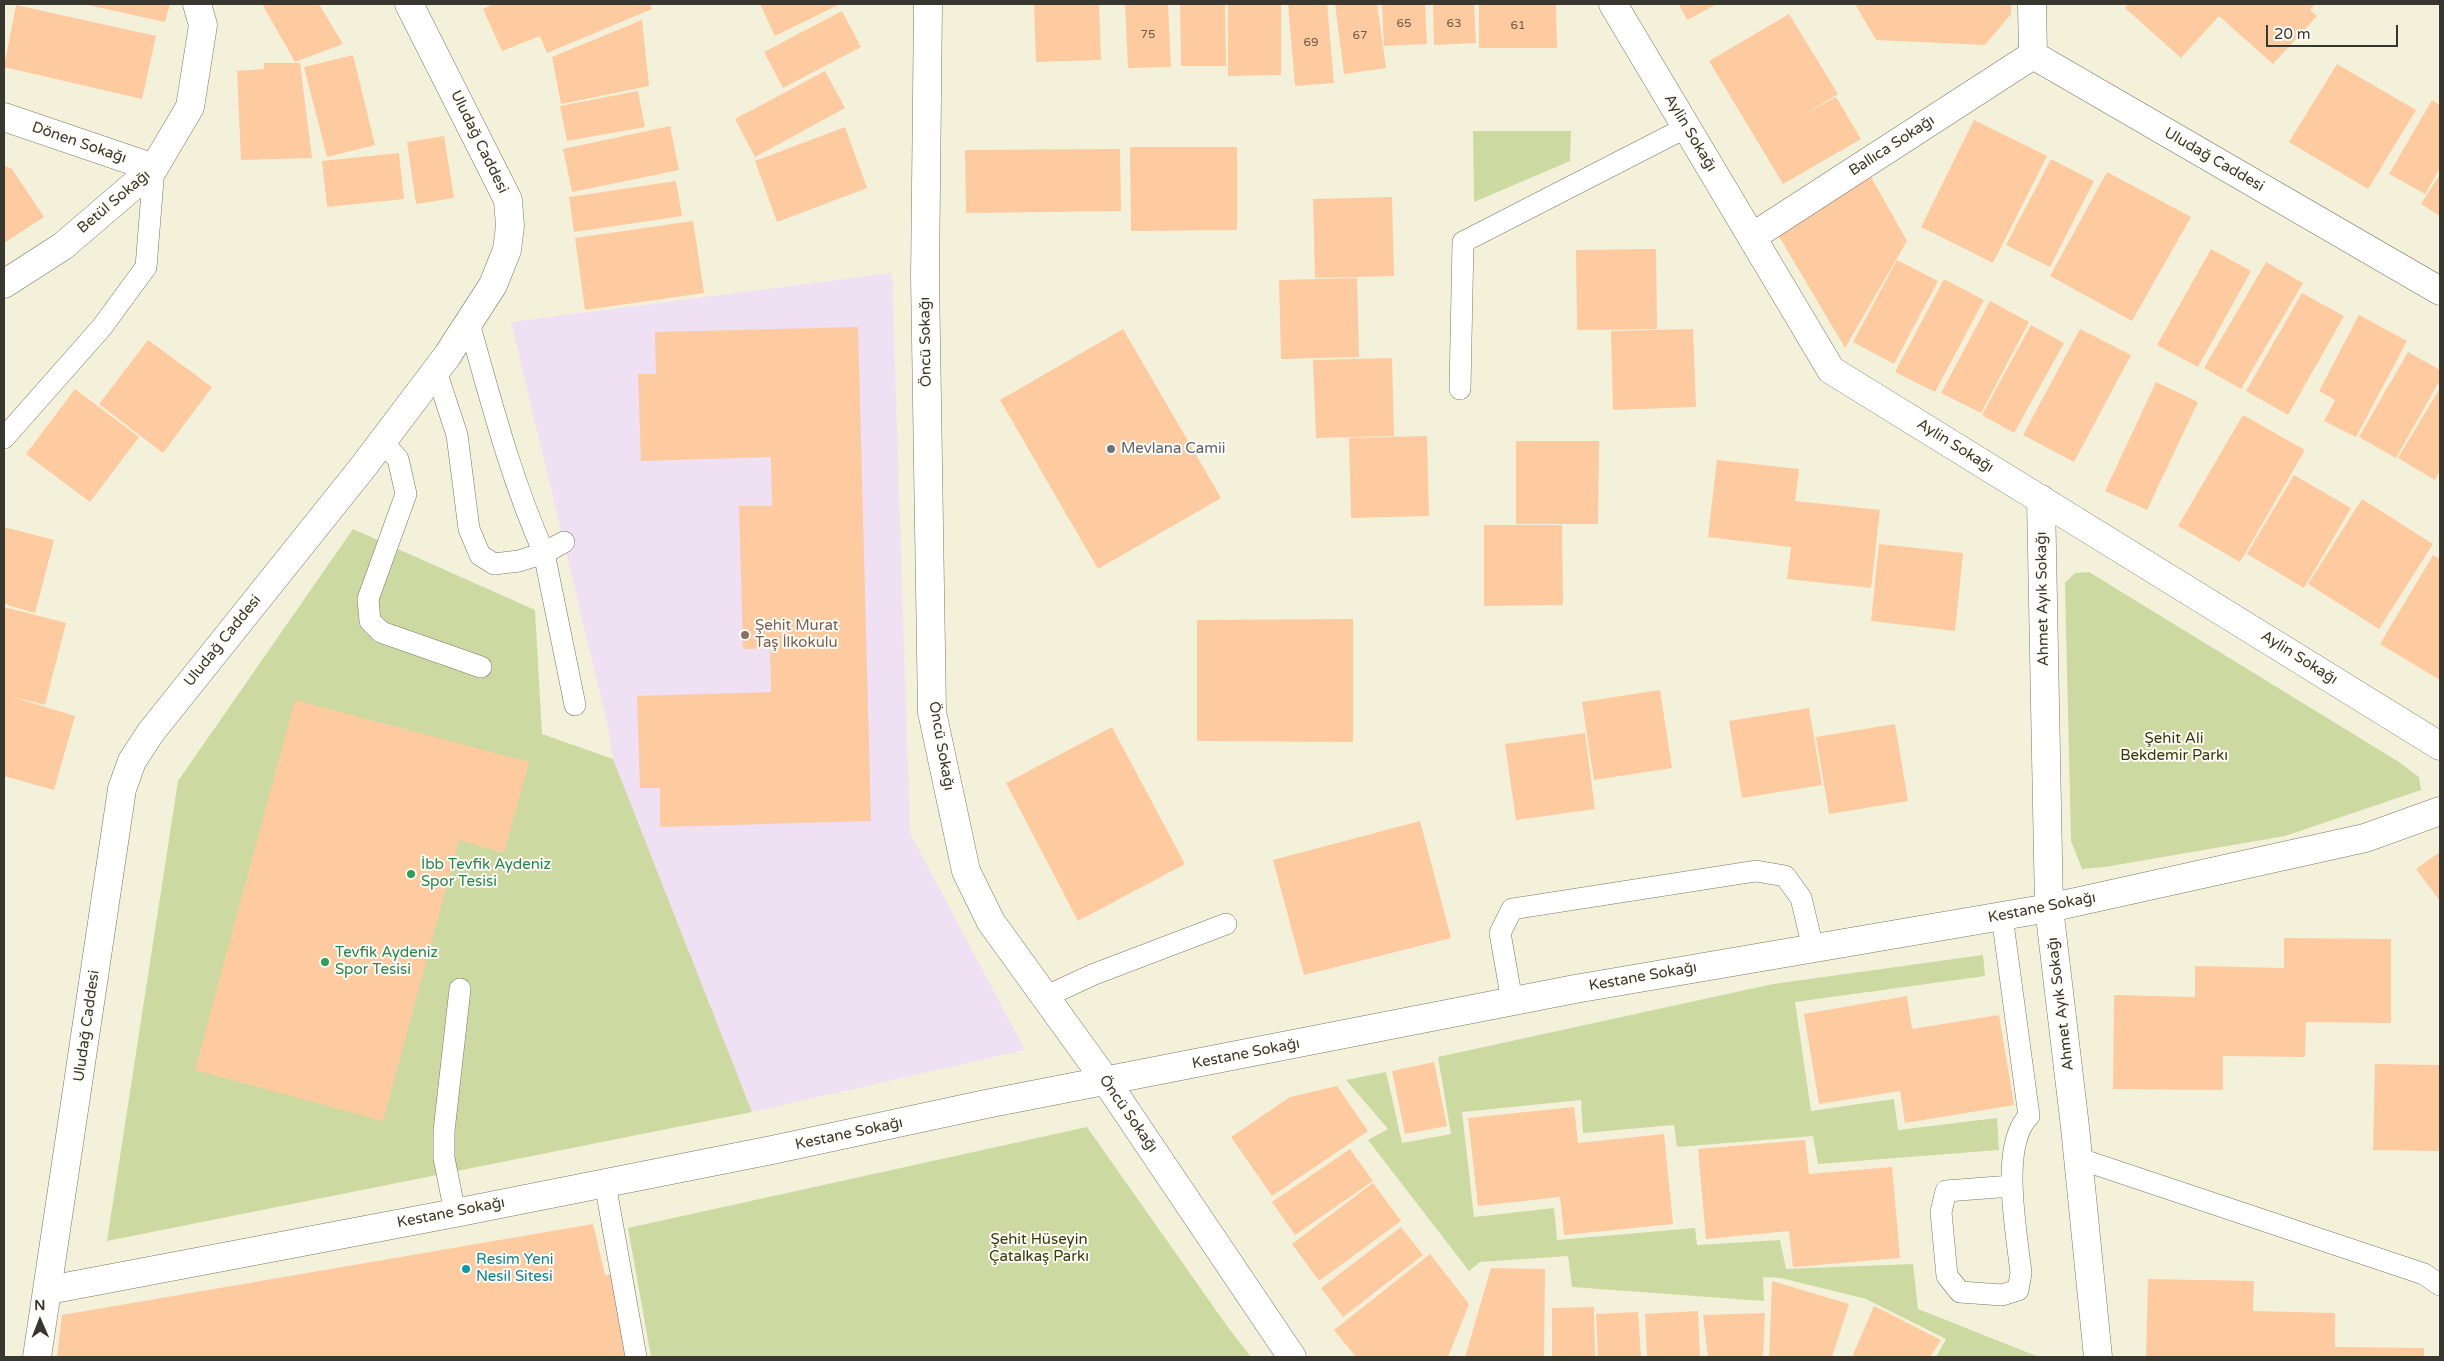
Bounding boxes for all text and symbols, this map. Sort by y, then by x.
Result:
scale bar [2269,15,2402,47]
house number: 65 [1396,17,1412,31]
house number: 63 [1446,17,1462,31]
house number: 61 [1510,19,1526,33]
text: 20 m [2274,25,2311,43]
house number: 75 [1140,28,1156,42]
house number: 67 [1352,29,1368,43]
house number: 69 [1303,36,1319,50]
street label: Uludağ Caddesi [446,87,512,197]
street label: Aylin Sokağı [1660,91,1720,175]
street label: Ballıca Sokağı [1846,112,1938,180]
street label: Dönen Sokağı [29,118,129,168]
street label: Uludağ Caddesi [2161,124,2267,196]
street label: Betül Sokağı [74,166,154,238]
street label: Öncü Sokağı [916,297,936,387]
street label: Aylin Sokağı [1913,415,1997,477]
place label: Mevlana Camii [1121,440,1225,458]
marker: Mevlana Camii [1105,443,1117,455]
street label: Ahmet Ayık Sokağı [2033,532,2053,666]
street label: Uludağ Caddesi [181,592,265,690]
place label: Şehit Murat Taş İlkokulu [755,617,838,652]
street label: Aylin Sokağı [2257,627,2341,689]
marker: Şehit Murat Taş İlkokulu [739,629,751,641]
street label: Öncü Sokağı [924,700,958,792]
park label: Şehit Ali Bekdemir Parkı [2120,730,2228,765]
place label: İbb Tevfik Aydeniz Spor Tesisi [421,856,551,891]
marker: İbb Tevfik Aydeniz Spor Tesisi [405,868,417,880]
street label: Kestane Sokağı [1987,889,2097,927]
street label: Ahmet Ayık Sokağı [2044,936,2078,1072]
place label: Tevfik Aydeniz Spor Tesisi [335,944,438,979]
marker: Tevfik Aydeniz Spor Tesisi [319,956,331,968]
street label: Kestane Sokağı [1588,959,1698,995]
street label: Uludağ Caddesi [70,969,104,1083]
street label: Kestane Sokağı [1191,1035,1301,1073]
street label: Öncü Sokağı [1095,1072,1161,1156]
street label: Kestane Sokağı [794,1114,904,1154]
street label: Kestane Sokağı [396,1194,506,1232]
park label: Şehit Hüseyin Çatalkaş Parkı [989,1231,1089,1266]
place label: Resim Yeni Nesil Sitesi [476,1251,554,1286]
marker: Resim Yeni Nesil Sitesi [460,1263,472,1275]
north arrow [15,1296,65,1346]
text: N [34,1297,46,1314]

